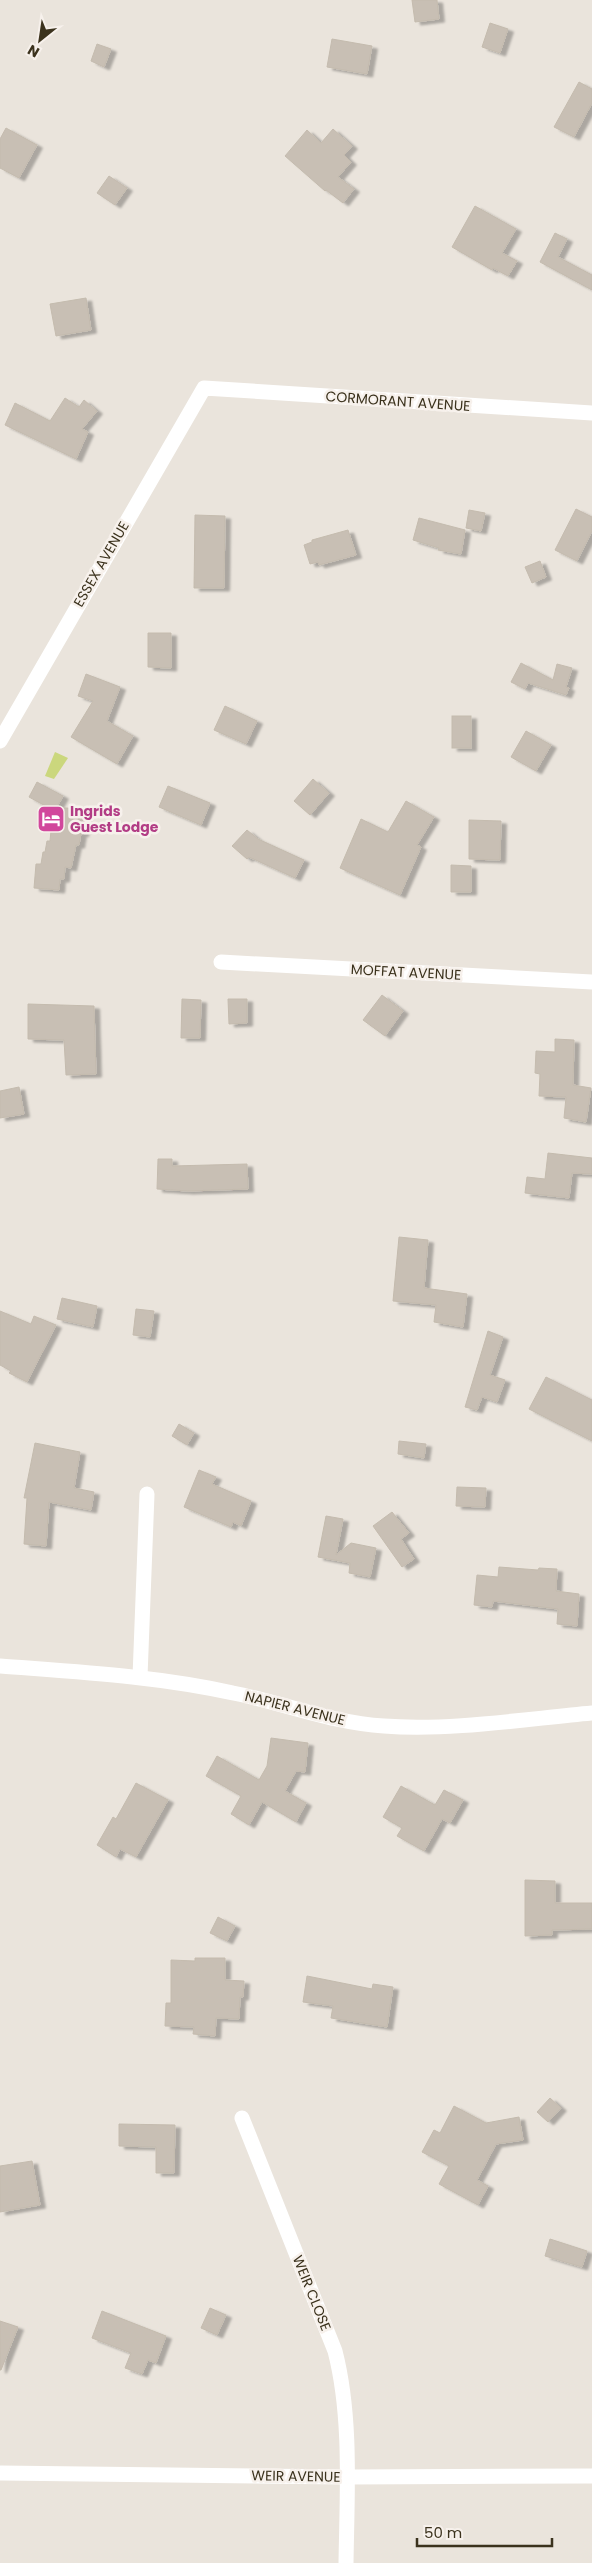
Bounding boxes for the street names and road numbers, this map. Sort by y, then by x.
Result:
street label: CORMORANT AVENUE [325,386,471,416]
street label: ESSEX AVENUE [68,518,134,610]
street label: MOFFAT AVENUE [350,959,462,985]
street label: NAPIER AVENUE [243,1686,347,1730]
street label: WEIR CLOSE [288,2252,336,2334]
street label: WEIR AVENUE [251,2465,341,2487]

